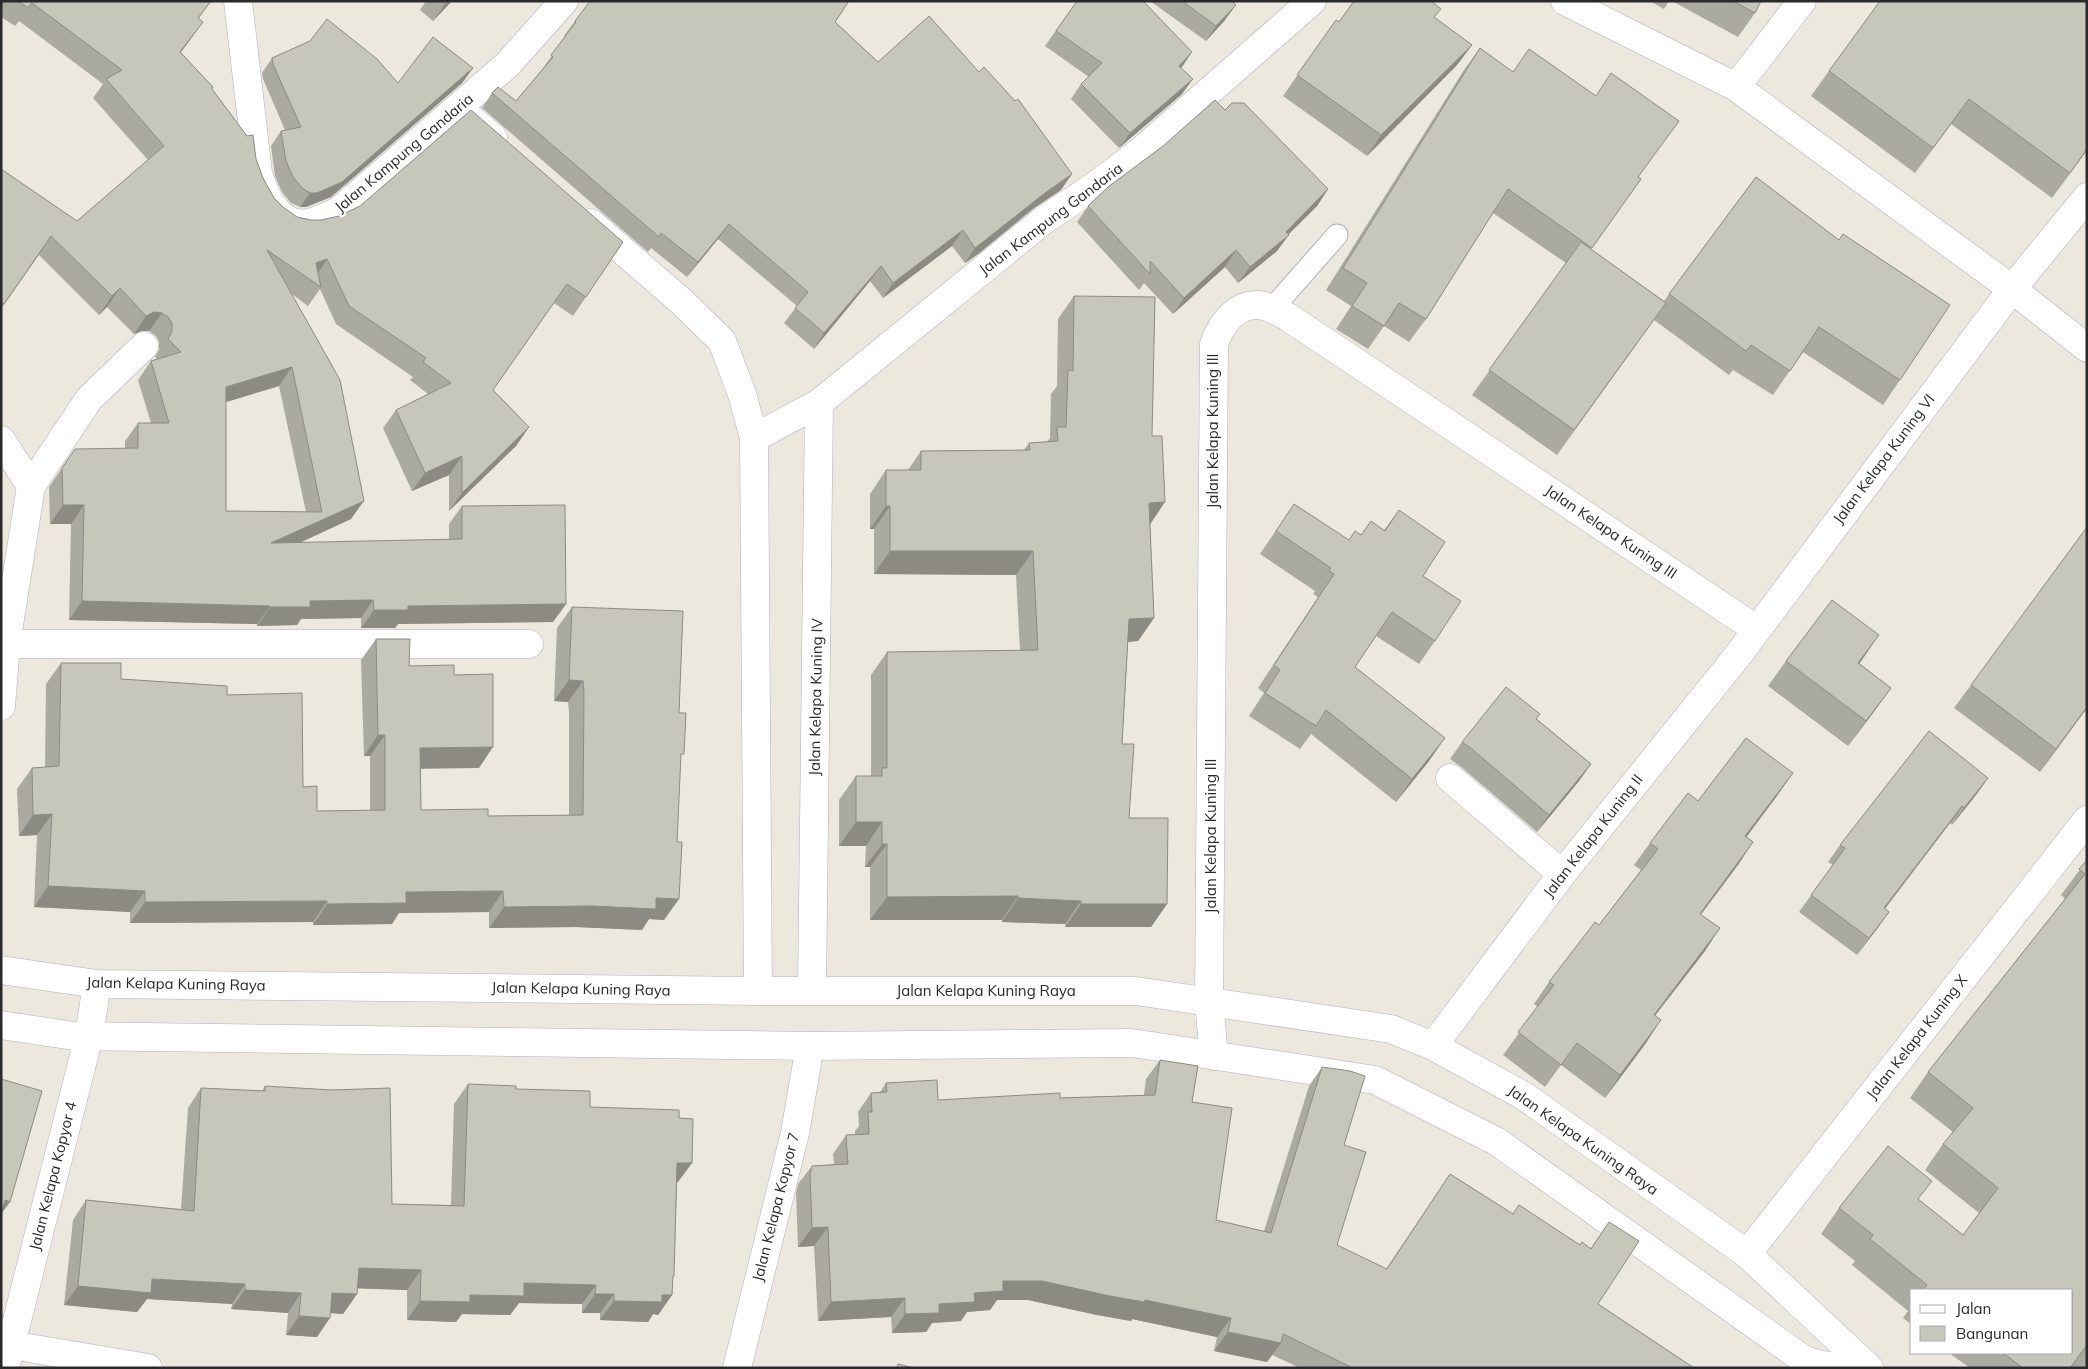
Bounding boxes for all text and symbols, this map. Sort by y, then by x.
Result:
street label: Jalan Kampung Gandaria [331,89,477,216]
street label: Jalan Kampung Gandaria [975,158,1126,279]
street label: Jalan Kelapa Kuning III [1203,354,1222,508]
street label: Jalan Kelapa Kuning VI [1829,390,1939,527]
street label: Jalan Kelapa Kuning III [1542,480,1681,583]
street label: Jalan Kelapa Kuning IV [805,617,826,776]
street label: Jalan Kelapa Kuning III [1201,759,1220,913]
street label: Jalan Kelapa Kuning II [1539,770,1647,901]
street label: Jalan Kelapa Kuning X [1862,970,1971,1103]
street label: Jalan Kelapa Kuning Raya [86,972,266,995]
street label: Jalan Kelapa Kuning Raya [491,977,671,1000]
street label: Jalan Kelapa Kuning Raya [896,981,1076,1000]
street label: Jalan Kelapa Kuning Raya [1504,1080,1662,1199]
street label: Jalan Kelapa Kopyor 4 [25,1099,80,1252]
street label: Jalan Kelapa Kopyor 7 [748,1130,803,1283]
legend [1910,1289,2073,1354]
text: Jalan [1956,1299,1991,1318]
text: Bangunan [1956,1324,2028,1343]

